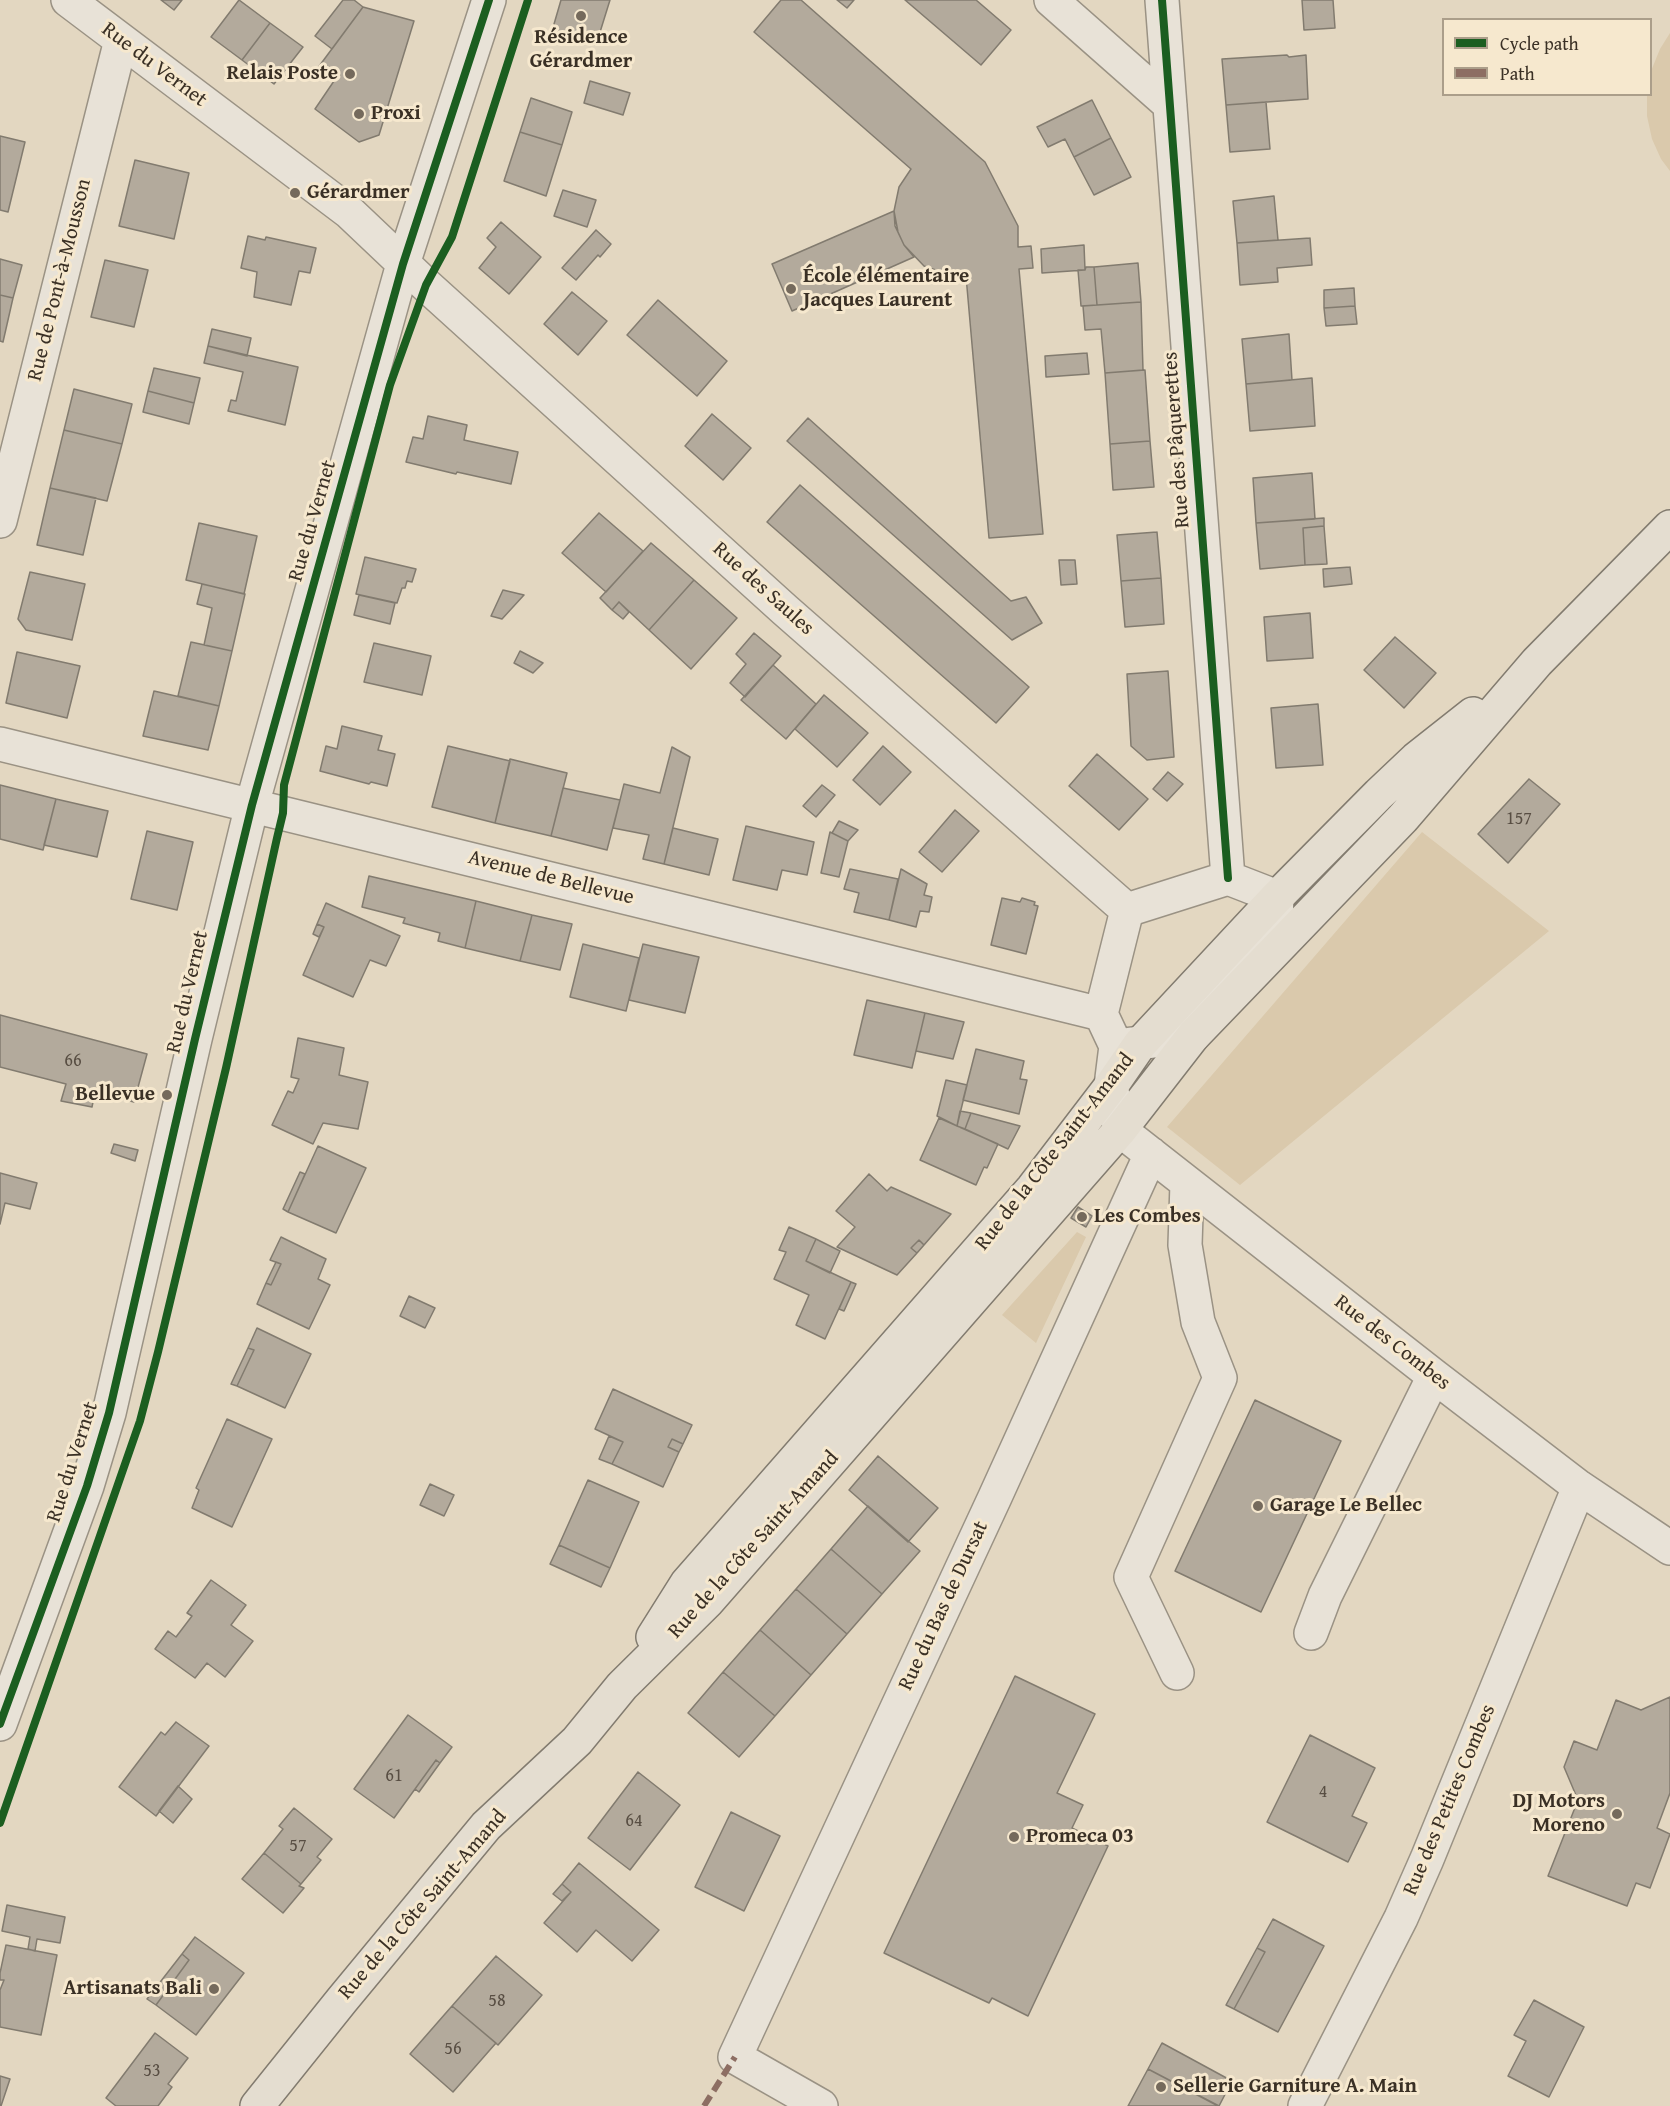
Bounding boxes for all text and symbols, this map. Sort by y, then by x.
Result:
marker: Résidence Gérardmer [574,9,588,23]
street label: Rue du Vernet [96,17,212,113]
legend [1442,18,1652,96]
place label: Résidence Gérardmer [530,25,632,75]
text: Cycle path [1500,30,1579,57]
text: Path [1500,60,1535,87]
place label: Relais Poste [227,61,338,87]
marker: Relais Poste [343,67,357,81]
place label: Proxi [371,101,421,127]
marker: Proxi [352,107,366,121]
street label: Rue de Pont-à-Mousson [23,176,97,384]
place label: Gérardmer [307,180,410,206]
marker: Gérardmer [288,186,302,200]
place label: École élémentaire Jacques Laurent [803,264,969,314]
marker: École élémentaire Jacques Laurent [784,282,798,296]
street label: Rue des Pâquerettes [1158,351,1196,529]
street label: Rue du Vernet [284,457,342,585]
street label: Rue des Saules [707,537,819,641]
house number: 157 [1506,808,1532,830]
street label: Avenue de Bellevue [466,845,636,911]
street label: Rue du Vernet [162,928,214,1056]
street label: Rue de la Côte Saint-Amand [970,1048,1140,1256]
house number: 66 [64,1050,82,1072]
place label: Bellevue [75,1082,155,1108]
marker: Bellevue [160,1088,174,1102]
place label: Les Combes [1094,1204,1201,1230]
marker: Les Combes [1075,1210,1089,1224]
street label: Rue des Combes [1329,1290,1455,1396]
street label: Rue du Vernet [42,1399,104,1525]
street label: Rue de la Côte Saint-Amand [663,1446,845,1644]
place label: Garage Le Bellec [1270,1493,1422,1519]
marker: Garage Le Bellec [1251,1499,1265,1513]
street label: Rue du Bas de Dursat [894,1517,994,1695]
street label: Rue des Petites Combes [1398,1701,1502,1899]
house number: 61 [385,1765,403,1787]
house number: 4 [1319,1781,1327,1803]
place label: DJ Motors Moreno [1512,1789,1605,1839]
street label: Rue de la Côte Saint-Amand [334,1805,512,2005]
marker: DJ Motors Moreno [1610,1807,1624,1821]
house number: 64 [625,1810,643,1832]
place label: Promeca 03 [1026,1824,1134,1850]
marker: Promeca 03 [1007,1830,1021,1844]
house number: 57 [289,1835,307,1857]
place label: Artisanats Bali [63,1976,202,2002]
marker: Artisanats Bali [207,1982,221,1996]
house number: 58 [488,1990,506,2012]
house number: 56 [444,2038,462,2060]
house number: 53 [143,2060,161,2082]
place label: Sellerie Garniture A. Main [1173,2074,1417,2100]
marker: Sellerie Garniture A. Main [1154,2080,1168,2094]

